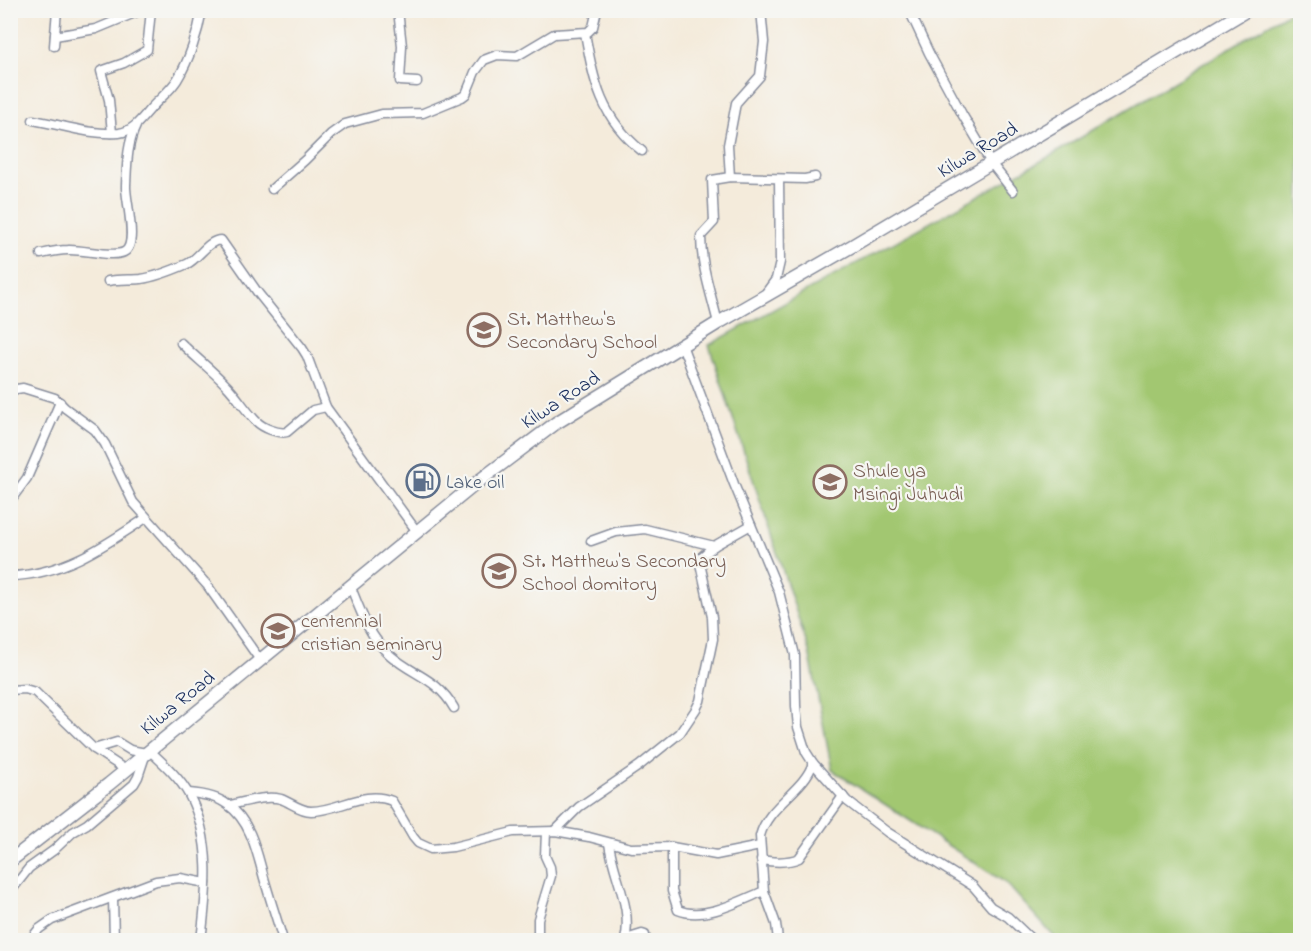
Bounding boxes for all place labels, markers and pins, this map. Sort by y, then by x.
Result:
place label: St. Matthew's Secondary School [507,306,657,358]
school or university icon: St. Matthew's Secondary School [466,312,502,348]
place label: Shule ya Msingi Juhudi [853,458,963,511]
fuel station icon: Lake oil [405,463,441,499]
school or university icon: Shule ya Msingi Juhudi [812,464,848,500]
place label: Lake oil [446,469,504,498]
place label: St. Matthew's Secondary School domitory [522,548,726,600]
school or university icon: St. Matthew's Secondary School domitory [481,553,517,589]
place label: centennial cristian seminary [301,608,442,660]
school or university icon: centennial cristian seminary [260,613,296,649]

